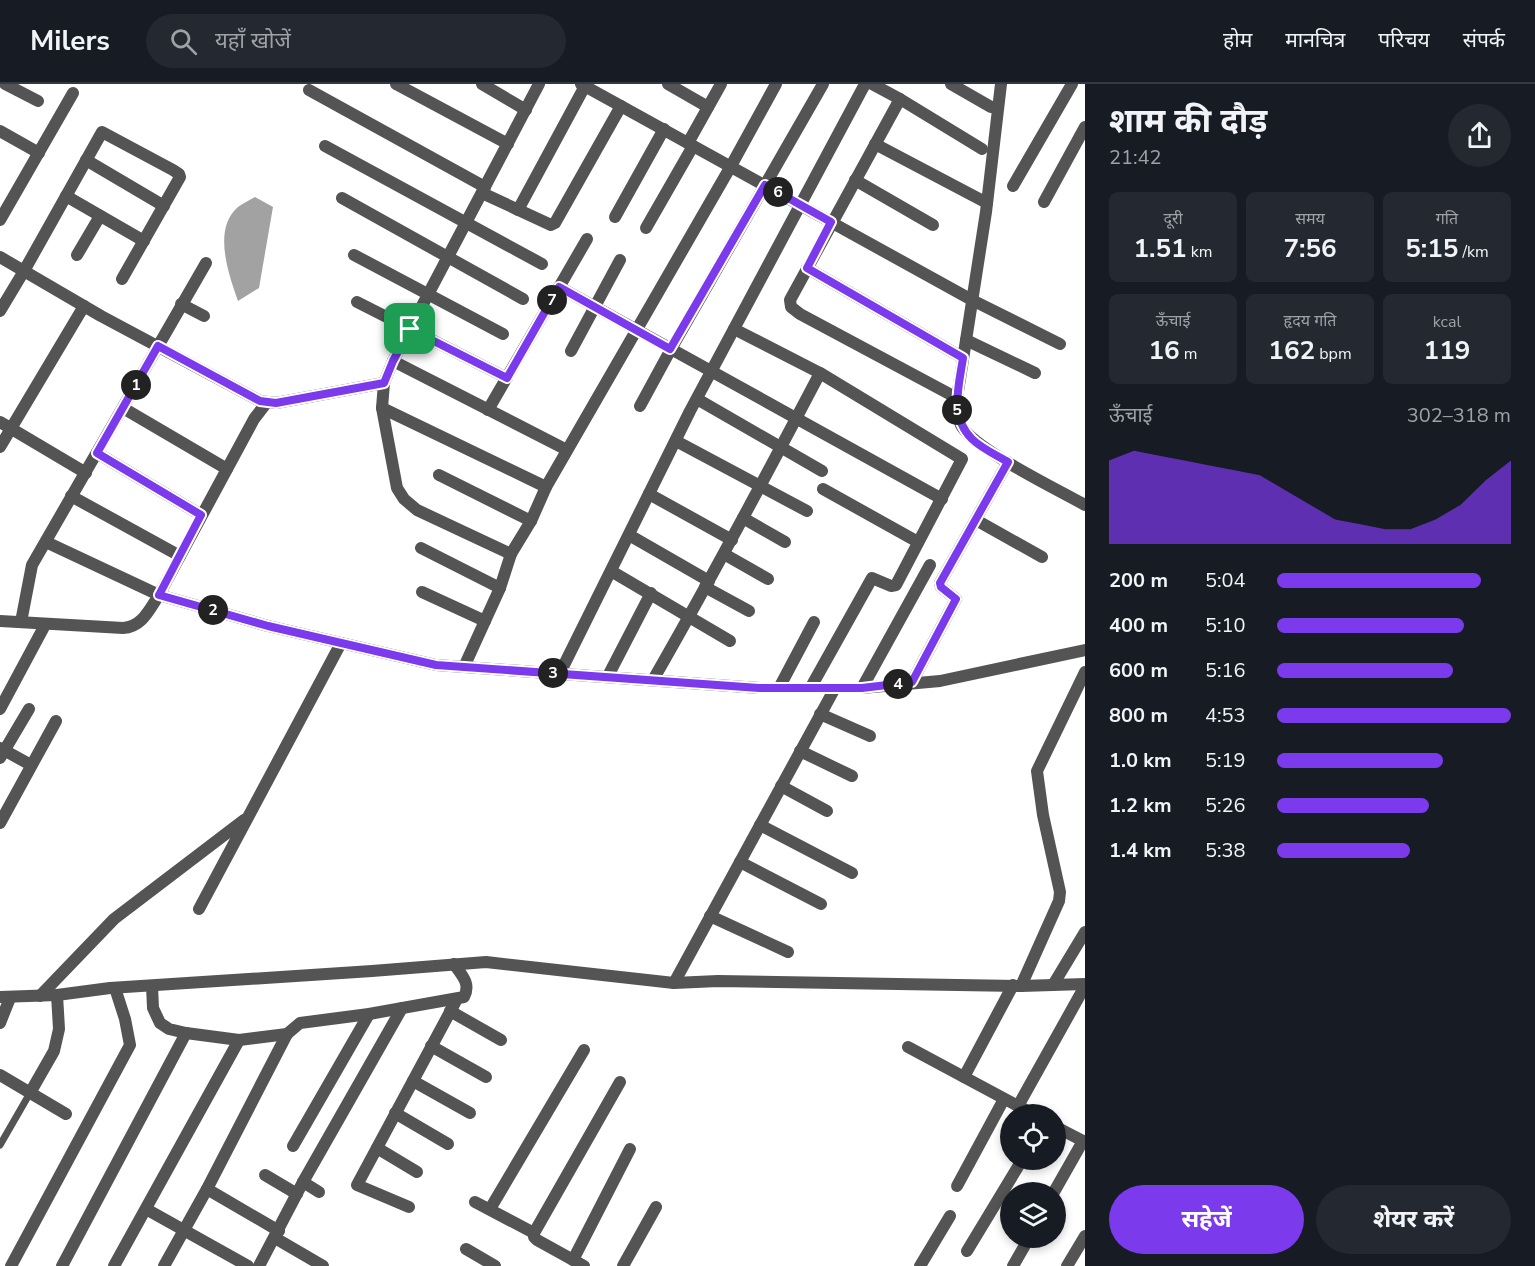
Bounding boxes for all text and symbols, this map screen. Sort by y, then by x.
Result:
search box [146,14,566,68]
text: Milers [30,22,110,60]
icon: search [167,25,200,58]
text: यहाँ खोजें [215,26,291,56]
text: होम [1223,26,1252,54]
text: मानचित्र [1285,26,1345,54]
text: परिचय [1378,26,1430,54]
text: संपर्क [1463,26,1505,54]
text: शाम की दौड़ [1109,99,1267,144]
button: share [1448,104,1511,167]
text: 21:42 [1109,144,1162,171]
pin: 6 [763,177,793,207]
text: 6 [773,181,783,203]
text: दूरी [1163,208,1183,230]
text: समय [1295,208,1325,230]
text: गति [1436,208,1458,230]
text: 1.51 [1133,231,1187,266]
text: 7:56 [1283,231,1337,266]
text: 5:15 [1405,231,1458,266]
text: km [1187,241,1213,263]
text: /km [1458,241,1489,263]
pin: 7 [537,285,567,315]
text: 7 [547,289,557,311]
pin [384,303,435,354]
text: ऊँचाई [1156,310,1190,332]
text: हृदय गति [1284,310,1336,332]
text: kcal [1433,311,1461,333]
icon: arrive [393,312,426,345]
text: 16 [1148,333,1180,368]
text: 162 [1268,333,1315,368]
text: 119 [1424,333,1470,368]
text: m [1180,343,1198,365]
text: bpm [1315,343,1352,365]
pin: 1 [121,370,151,400]
text: 1 [131,374,141,396]
pin: 5 [942,395,972,425]
text: 5 [952,399,962,421]
text: ऊँचाई [1109,402,1152,429]
text: 302–318 m [1407,402,1511,429]
text: 200 m [1109,567,1168,594]
text: 5:04 [1205,567,1246,594]
pin: 2 [198,595,228,625]
text: 2 [208,599,218,621]
text: 400 m [1109,612,1168,639]
text: 5:10 [1205,612,1246,639]
text: 600 m [1109,657,1168,684]
text: 5:16 [1205,657,1246,684]
pin: 3 [538,658,568,688]
text: 3 [548,662,558,684]
pin: 4 [883,669,913,699]
text: 4 [893,673,903,695]
text: 800 m [1109,702,1168,729]
text: 4:53 [1205,702,1246,729]
text: 1.0 km [1109,747,1172,774]
text: 5:19 [1205,747,1246,774]
text: 1.2 km [1109,792,1172,819]
text: 5:26 [1205,792,1246,819]
text: 1.4 km [1109,837,1172,864]
text: 5:38 [1205,837,1246,864]
map controls [1000,1104,1066,1248]
button: locate [1000,1104,1066,1170]
button: layers [1000,1182,1066,1248]
button: सहेजें [1109,1185,1304,1254]
button: शेयर करें [1316,1185,1511,1254]

